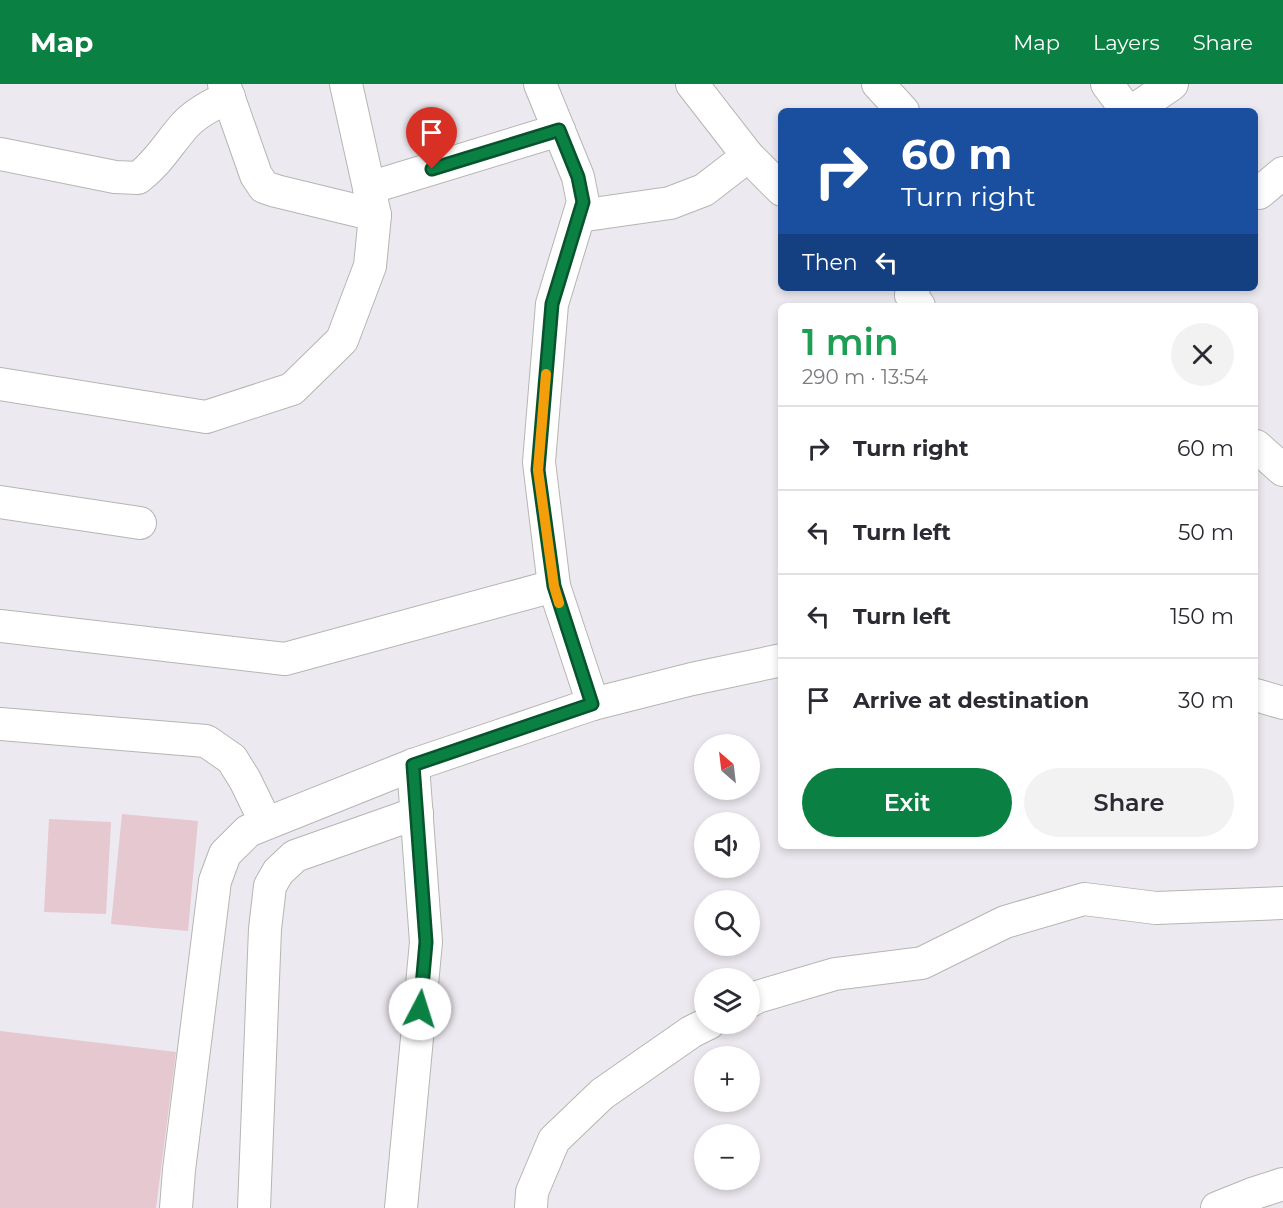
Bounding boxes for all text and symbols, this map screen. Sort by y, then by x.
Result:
text: Map [30,25,93,59]
text: Map [1013,30,1060,55]
text: Layers [1093,30,1160,55]
text: Share [1193,30,1253,55]
pin [406,107,457,169]
icon: arrive [415,116,448,149]
text: 60 m [901,128,1012,180]
icon: right [802,132,880,210]
text: Turn right [901,180,1036,213]
icon: left [870,246,903,279]
text: Then [802,249,858,276]
text: 1 min [802,320,899,364]
button: close [1171,323,1234,386]
text: 290 m · 13:54 [802,365,928,389]
icon: right [802,432,835,465]
text: Turn right [853,435,968,462]
text: 60 m [1177,435,1234,462]
icon: left [802,516,835,549]
text: Turn left [853,519,951,546]
text: 50 m [1178,519,1234,546]
icon: left [802,600,835,633]
text: Turn left [853,603,951,630]
text: 150 m [1170,603,1234,630]
icon: arrive [802,684,835,717]
text: Arrive at destination [853,687,1089,714]
text: 30 m [1178,687,1234,714]
north arrow [694,734,760,800]
map controls [694,734,760,1190]
button: Exit [802,768,1012,837]
button: Share [1024,768,1234,837]
button: sound [694,812,760,878]
button: search [694,890,760,956]
button: layers [694,968,760,1034]
position arrow [388,977,452,1041]
button: + [694,1046,760,1112]
button: − [694,1124,760,1190]

